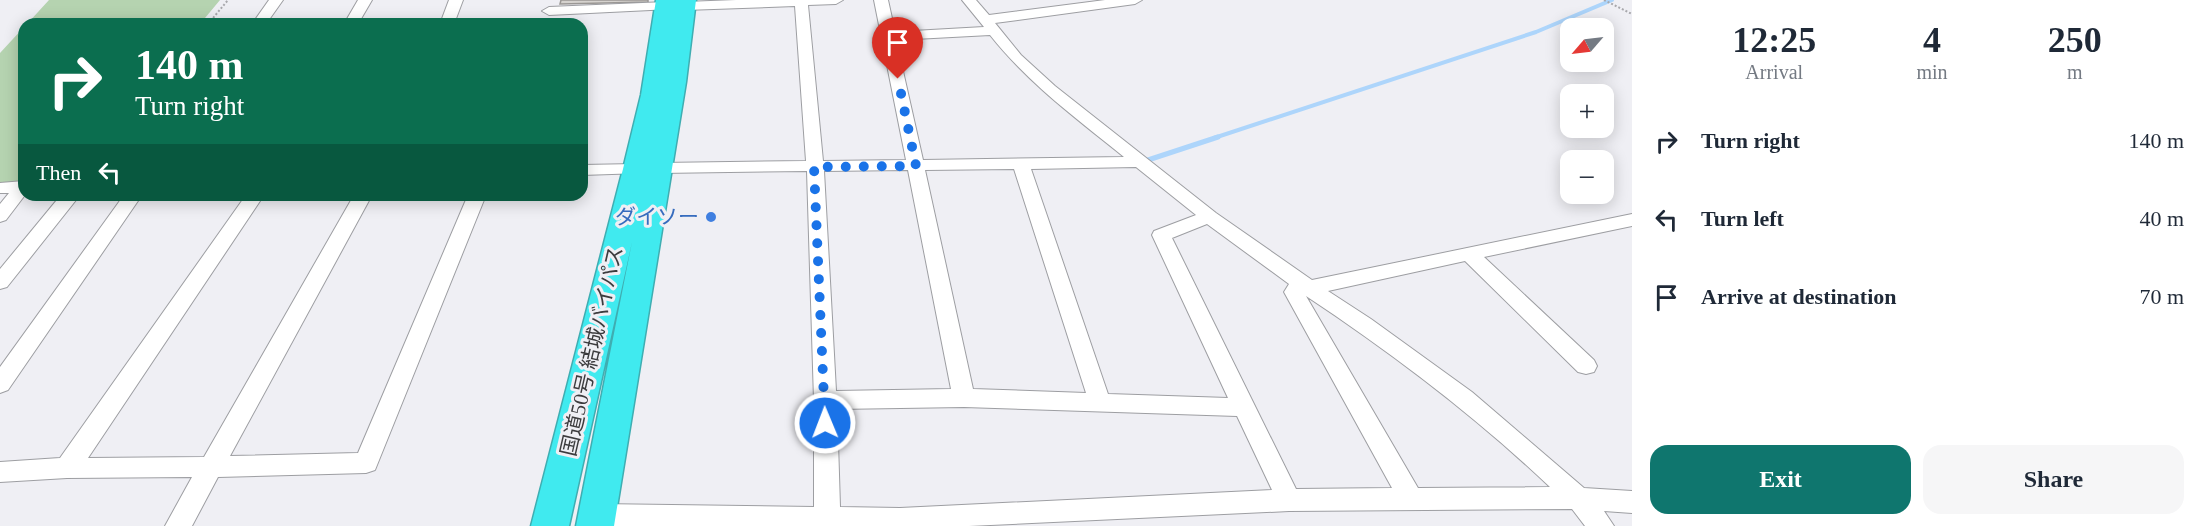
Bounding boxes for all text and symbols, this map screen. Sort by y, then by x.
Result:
pin [872,17,923,79]
north arrow [1560,18,1614,72]
map controls [1560,18,1614,204]
text: 12:25 [1732,20,1816,60]
text: 4 [1923,20,1941,60]
text: 250 [2048,20,2102,60]
icon: arrive [881,26,914,59]
icon: right [36,42,114,120]
text: 140 m [135,42,244,88]
text: Arrival [1745,61,1803,83]
text: min [1916,61,1948,83]
text: m [2067,61,2083,83]
button: + [1560,84,1614,138]
text: Turn right [135,91,244,121]
icon: right [1650,125,1683,158]
text: Turn right [1701,128,1800,153]
text: 140 m [2128,128,2184,153]
button: − [1560,150,1614,204]
icon: left [93,156,126,189]
text: Then [36,160,81,185]
icon: left [1650,203,1683,236]
place label: ダイソー [615,205,699,229]
text: Turn left [1701,206,1784,231]
text: 40 m [2139,206,2184,231]
marker: ダイソー [704,210,718,224]
street label: 国道50号 結城バイパス [556,244,628,458]
icon: arrive [1650,281,1683,314]
text: Arrive at destination [1701,284,1897,309]
text: 70 m [2139,284,2184,309]
position arrow [793,391,857,455]
button: Exit [1650,445,1911,514]
button: Share [1923,445,2184,514]

